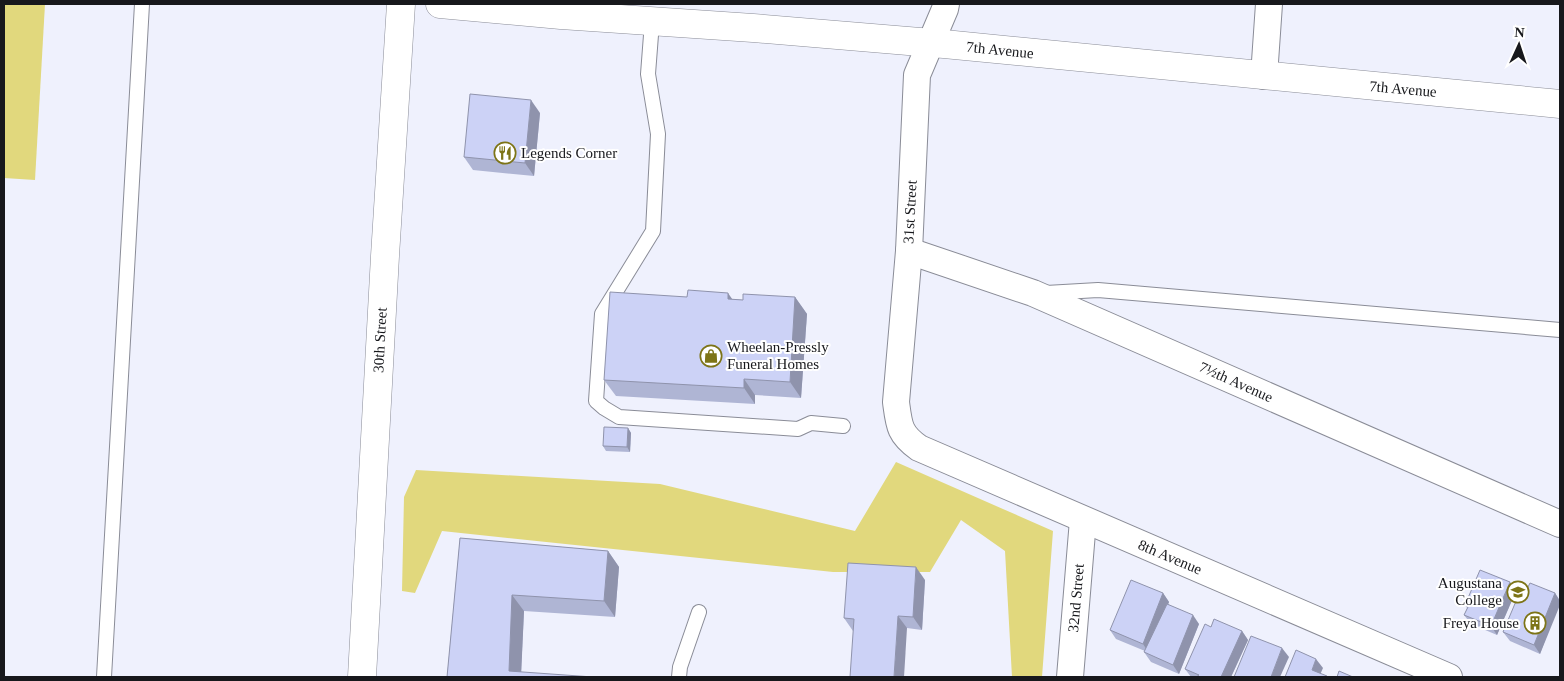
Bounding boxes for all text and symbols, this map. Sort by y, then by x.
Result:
north arrow [1494,20,1544,70]
text: N [1514,25,1525,40]
street label: 7th Avenue [966,39,1035,62]
street label: 7th Avenue [1369,78,1438,100]
restaurant icon: Legends Corner [493,141,517,165]
place label: Legends Corner [521,145,617,161]
street label: 31st Street [900,179,920,244]
street label: 30th Street [370,306,390,373]
place label: Wheelan-Pressly Funeral Homes [727,339,829,372]
shop icon: Wheelan-Pressly Funeral Homes [699,344,723,368]
street label: 7½th Avenue [1197,359,1276,405]
street label: 8th Avenue [1136,536,1205,578]
street label: 32nd Street [1065,562,1087,633]
place label: Augustana College [1438,575,1502,608]
school or university icon: Augustana College [1506,580,1530,604]
building icon: Freya House [1523,611,1547,635]
place label: Freya House [1443,615,1519,631]

